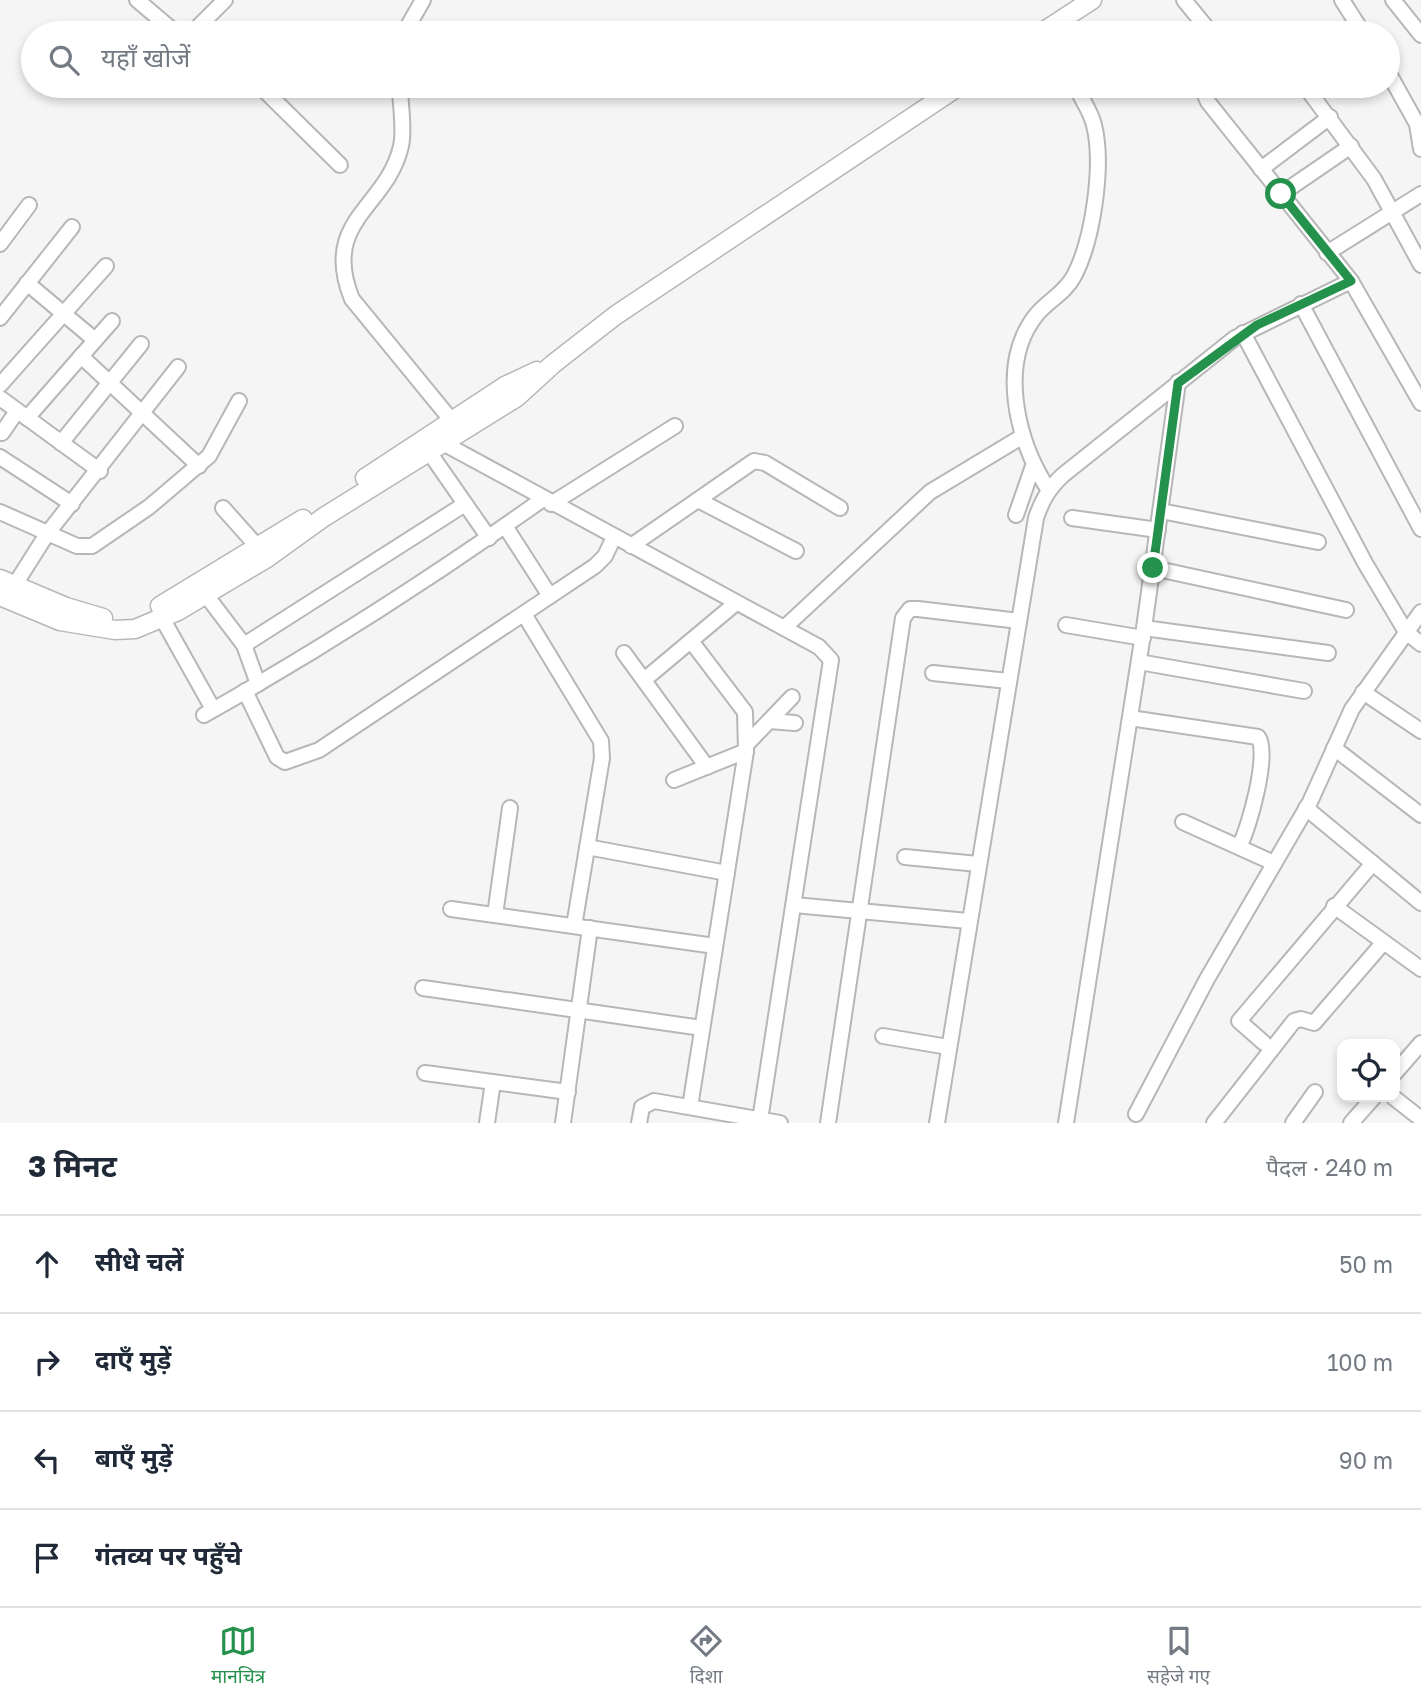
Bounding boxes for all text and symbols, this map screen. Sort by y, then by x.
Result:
search box [21,21,1400,98]
icon: search [45,41,83,79]
text: यहाँ खोजें [101,42,190,73]
route start [1265,178,1296,209]
route end [1137,552,1168,583]
map controls [1337,1039,1400,1102]
button: locate [1337,1039,1400,1102]
text: 3 मिनट [28,1148,117,1184]
text: पैदल · 240 m [1266,1153,1393,1181]
icon: ahead [28,1245,66,1283]
text: सीधे चलें [95,1246,183,1277]
text: 50 m [1339,1250,1393,1278]
icon: right [28,1343,66,1381]
text: दाएँ मुड़ें [95,1344,171,1375]
text: 100 m [1327,1348,1393,1376]
icon: left [28,1441,66,1479]
text: बाएँ मुड़ें [95,1442,173,1473]
text: 90 m [1339,1446,1393,1474]
icon: arrive [28,1539,66,1577]
text: गंतव्य पर पहुँचे [95,1540,242,1571]
tab: मानचित्र [211,1622,265,1691]
tab: दिशा [687,1622,725,1691]
tab: सहेजे गए [1147,1622,1210,1691]

